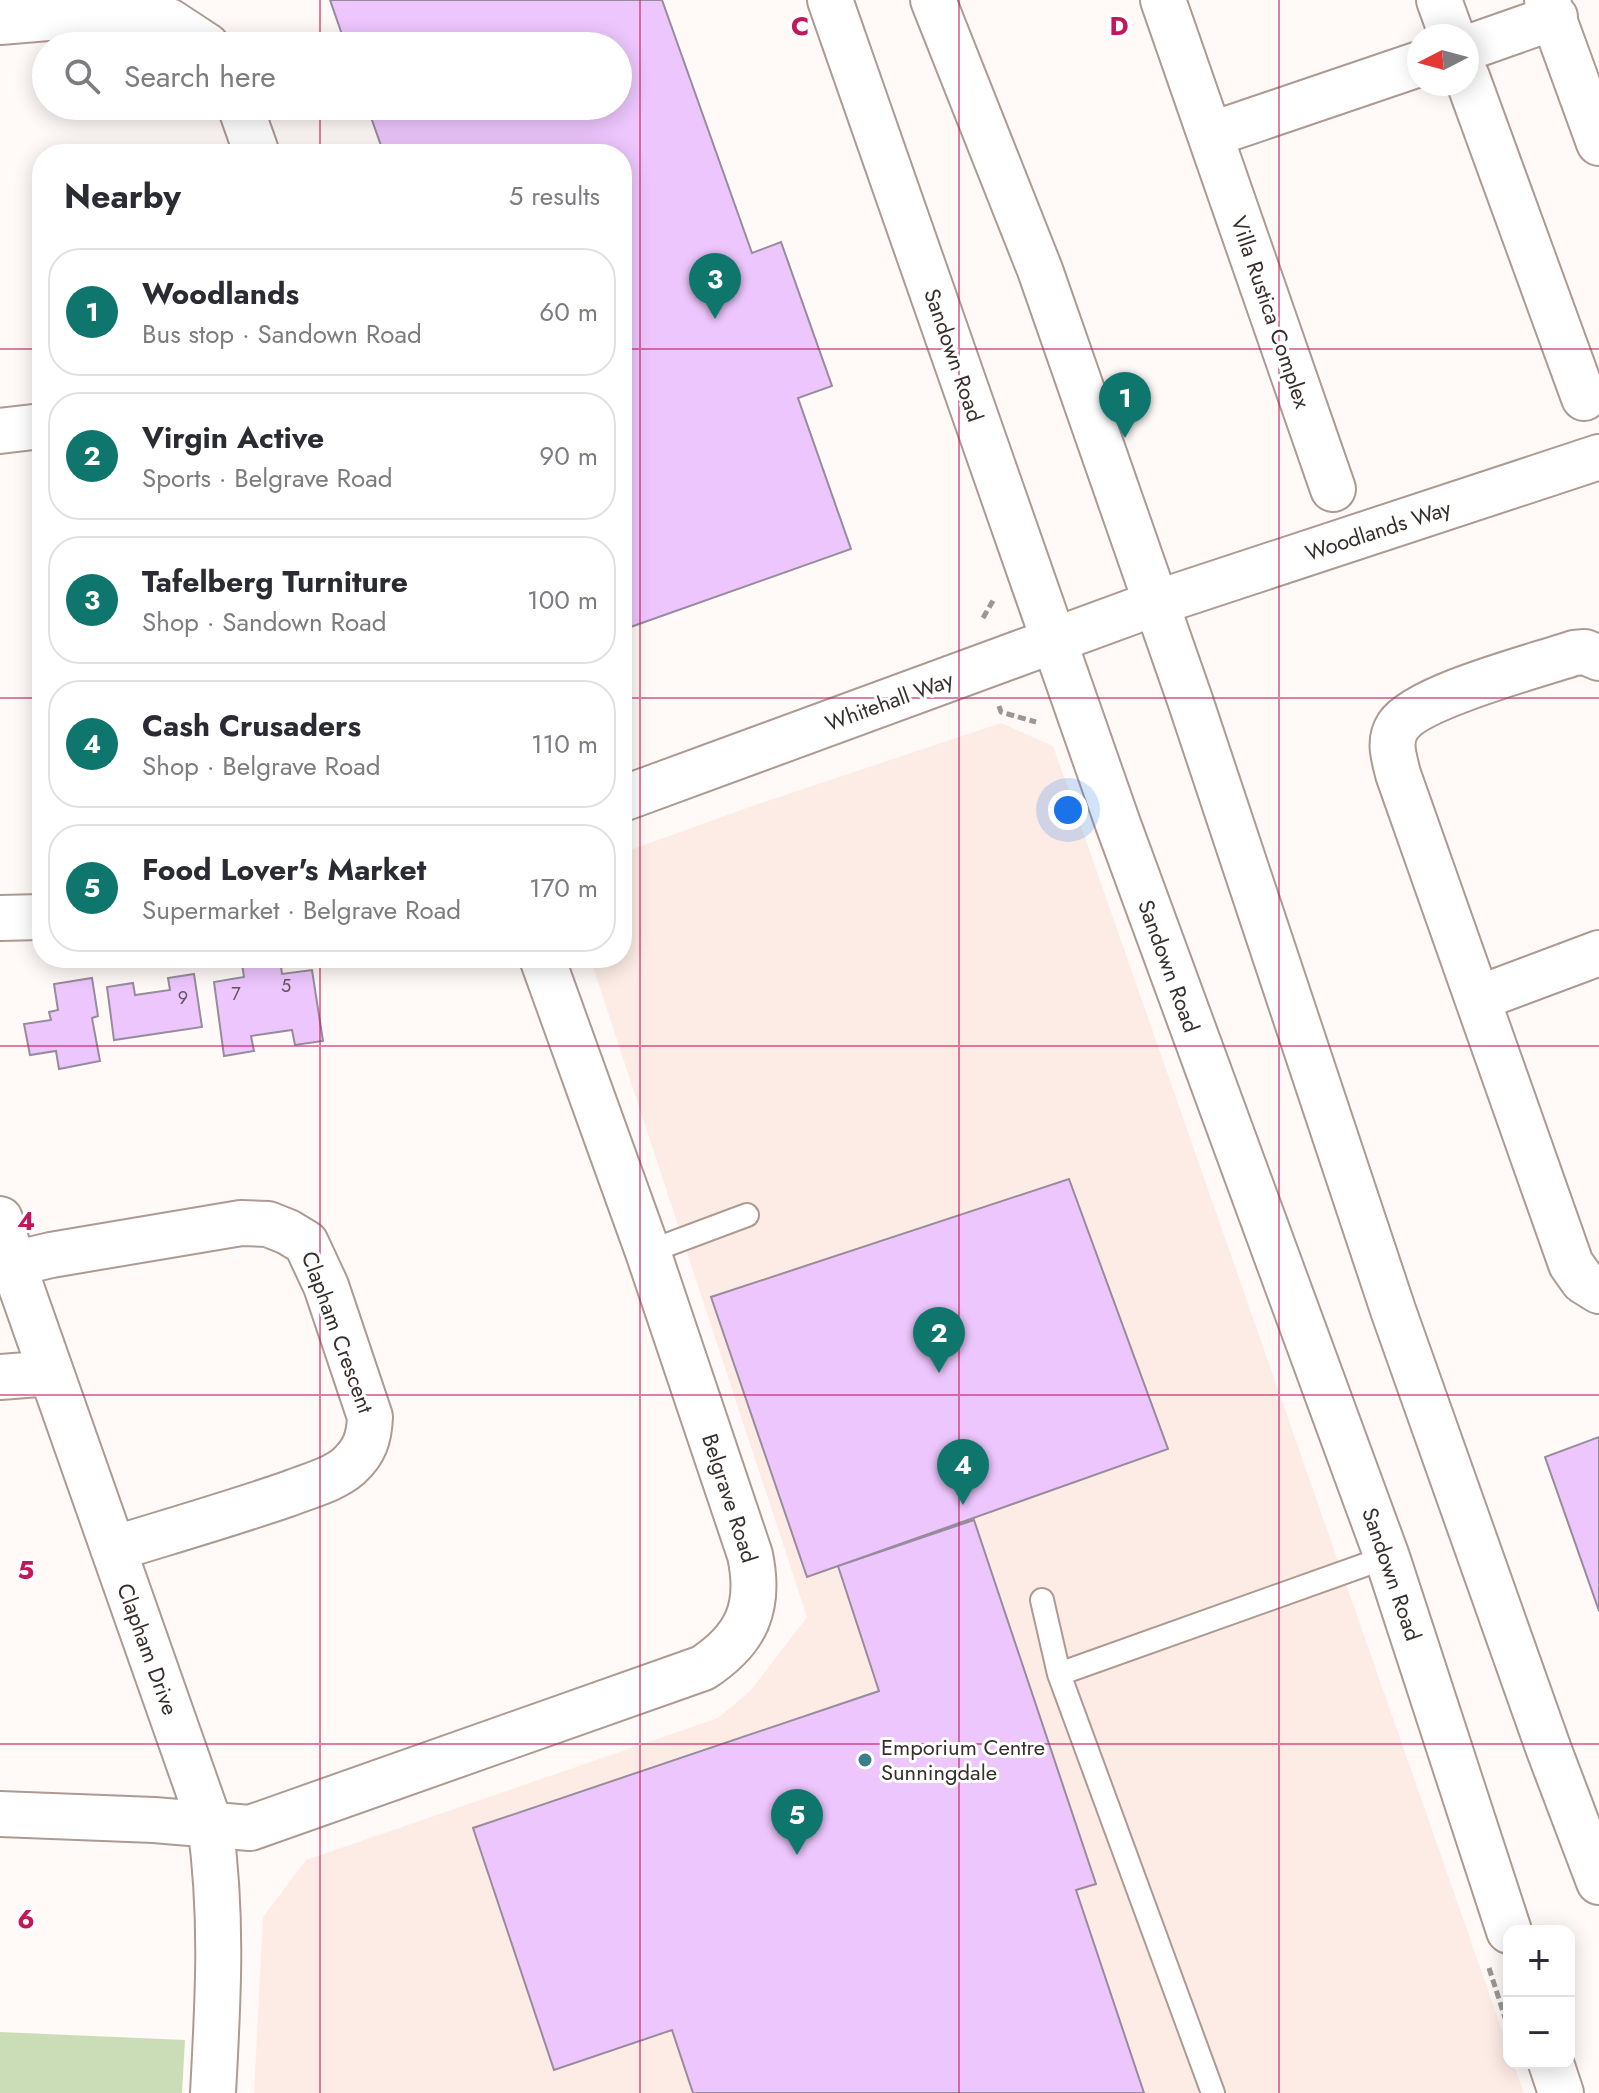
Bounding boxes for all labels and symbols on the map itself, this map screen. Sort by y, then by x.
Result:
text: C [791,7,809,45]
text: D [1109,7,1129,45]
north arrow [1407,24,1479,96]
street label: Villa Rustica Complex [1223,212,1319,413]
pin: 3 [689,253,741,319]
street label: Sandown Road [916,284,992,426]
pin: 1 [1099,372,1151,438]
street label: Woodlands Way [1301,491,1455,569]
street label: Whitehall Way [820,663,958,739]
your location [1048,790,1088,830]
street label: Sandown Road [1130,895,1208,1037]
house number: 5 [281,973,291,999]
house number: 7 [231,981,241,1007]
house number: 9 [178,985,188,1011]
text: 4 [17,1202,35,1240]
street label: Clapham Crescent [294,1247,382,1418]
pin: 2 [913,1307,965,1373]
street label: Belgrave Road [694,1429,766,1567]
pin: 4 [937,1439,989,1505]
street label: Sandown Road [1354,1503,1430,1645]
text: 5 [18,1551,34,1589]
street label: Clapham Drive [109,1579,187,1719]
place label: Emporium Centre Sunningdale [881,1731,1045,1788]
marker: Emporium Centre Sunningdale [856,1751,874,1769]
pin: 5 [771,1789,823,1855]
text: 6 [17,1900,35,1938]

